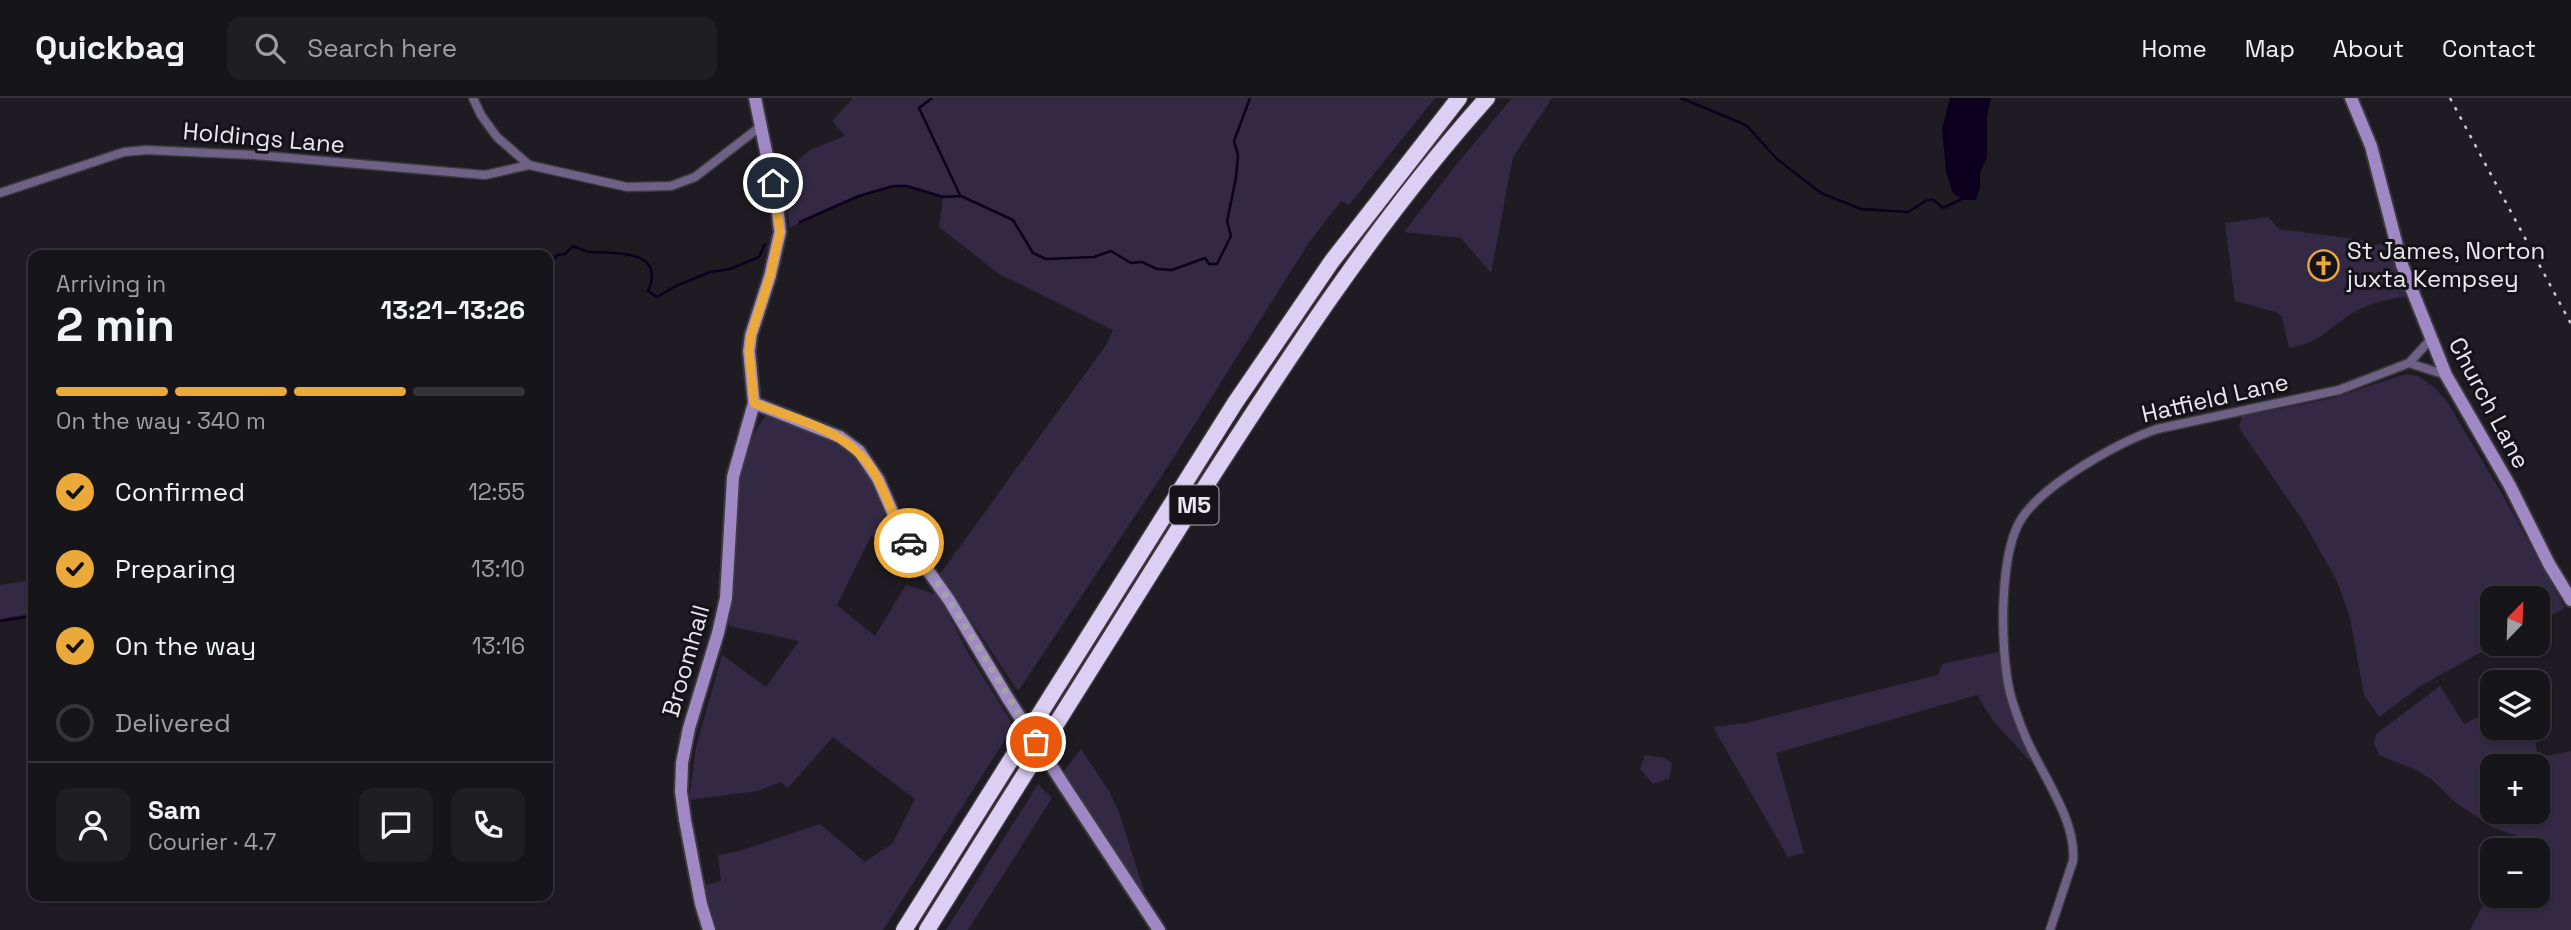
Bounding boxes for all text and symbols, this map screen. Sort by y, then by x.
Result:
search box [227,17,717,80]
text: Quickbag [35,27,185,69]
icon: search [251,29,289,67]
text: Search here [307,31,457,65]
text: Home [2141,33,2207,64]
text: Map [2245,33,2295,64]
text: About [2333,33,2404,64]
text: Contact [2442,33,2536,64]
street label: Holdings Lane [182,115,346,160]
pin [743,153,803,213]
icon: home [754,164,792,202]
place label: St James, Norton juxta Kempsey [2346,235,2545,294]
church icon: St James, Norton juxta Kempsey [2307,248,2341,282]
text: Arriving in [56,269,166,299]
text: 13:21–13:26 [380,293,525,327]
text: 2 min [56,296,175,354]
street label: Church Lane [2442,332,2537,474]
street label: Hatfield Lane [2138,366,2291,429]
text: On the way · 340 m [56,406,266,436]
icon: check [56,473,94,511]
text: Confirmed [115,475,245,509]
text: 12:55 [468,477,525,507]
road number: M5 [1170,486,1218,524]
courier [874,508,944,578]
icon: car [890,524,928,562]
icon: check [56,550,94,588]
text: Preparing [115,552,236,586]
text: 13:10 [471,554,525,584]
north arrow [2480,586,2550,656]
map controls [2480,586,2550,908]
street label: Broomhall [655,601,716,720]
icon: check [56,627,94,665]
text: On the way [115,629,256,663]
text: 13:16 [472,631,525,661]
button: layers [2480,670,2550,740]
text: Delivered [115,706,231,740]
pin [1006,712,1066,772]
icon: bag [1017,723,1055,761]
button: + [2480,754,2550,824]
button: person [56,788,130,862]
button: chat [359,788,433,862]
button: phone [451,788,525,862]
text: Sam [148,793,201,827]
text: Courier · 4.7 [148,827,276,857]
button: − [2480,838,2550,908]

